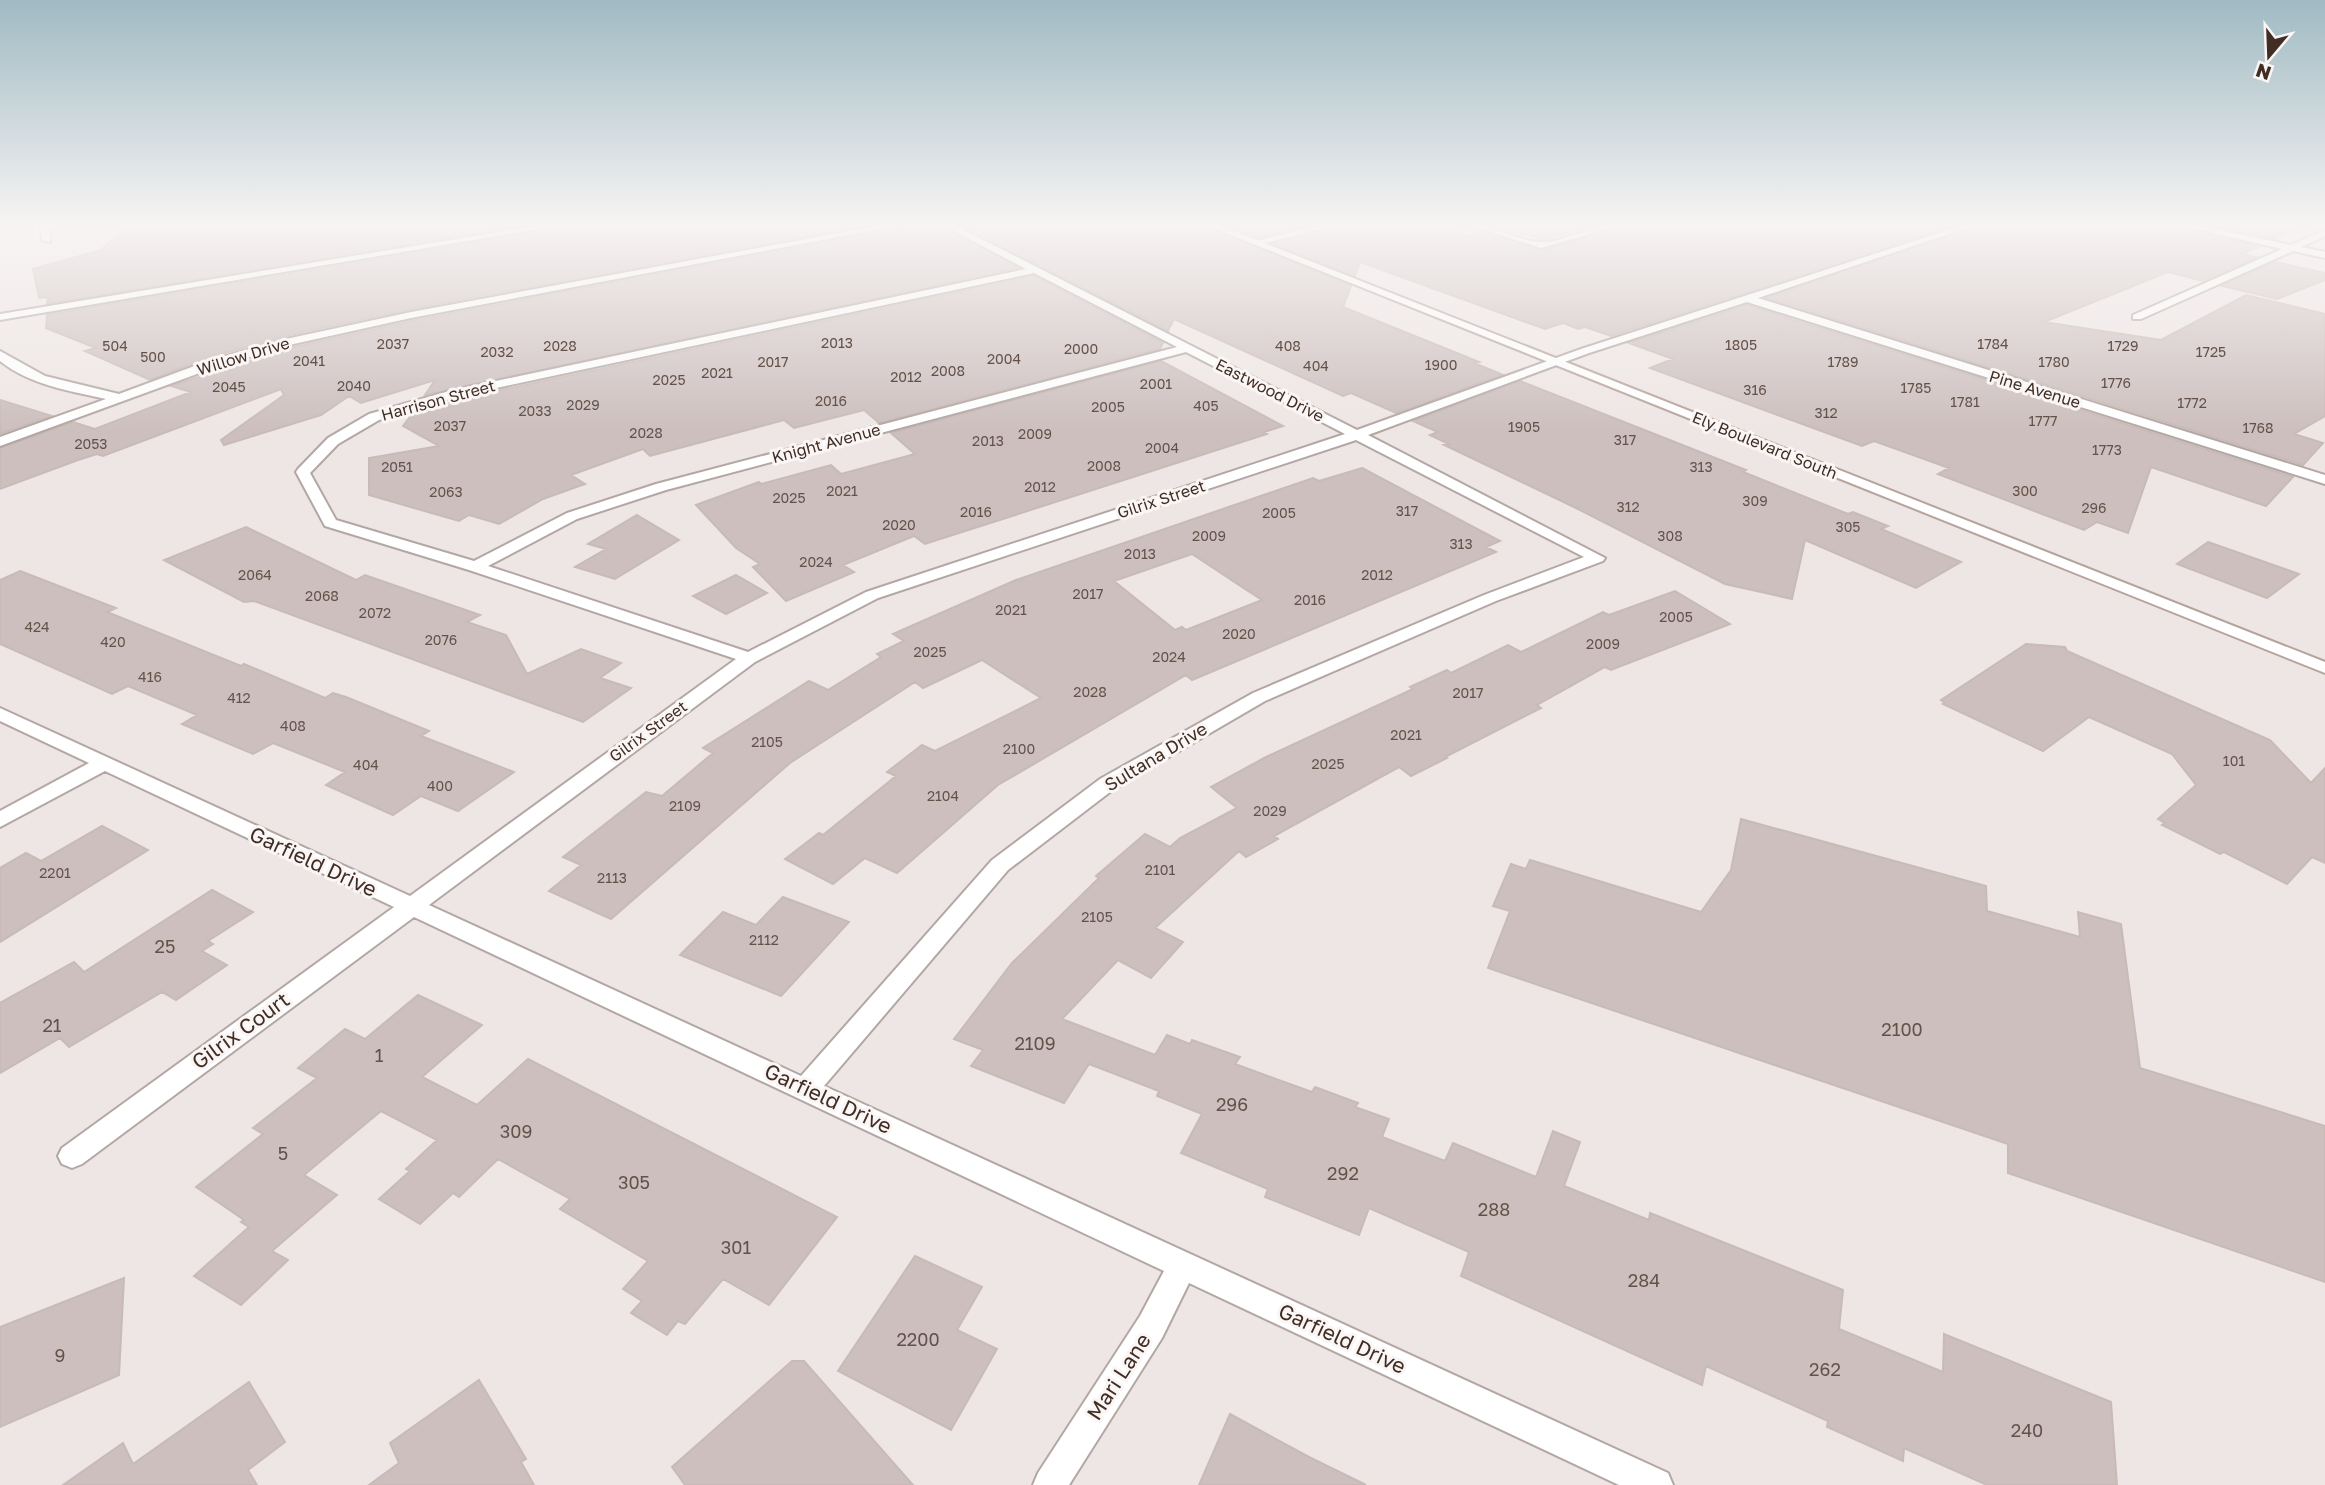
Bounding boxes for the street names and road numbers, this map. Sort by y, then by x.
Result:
street label: Willow Drive [194,332,292,380]
street label: Eastwood Drive [1212,354,1328,426]
street label: Pine Avenue [1987,366,2083,412]
street label: Harrison Street [379,375,497,425]
street label: Ely Boulevard South [1690,407,1840,483]
street label: Knight Avenue [770,419,882,467]
street label: Gilrix Street [1114,475,1208,523]
street label: Gilrix Street [605,696,691,766]
street label: Sultana Drive [1100,717,1211,795]
street label: Garfield Drive [246,820,381,902]
street label: Gilrix Court [187,986,294,1074]
street label: Garfield Drive [761,1057,896,1139]
street label: Garfield Drive [1275,1297,1410,1379]
street label: Mari Lane [1081,1328,1156,1425]

